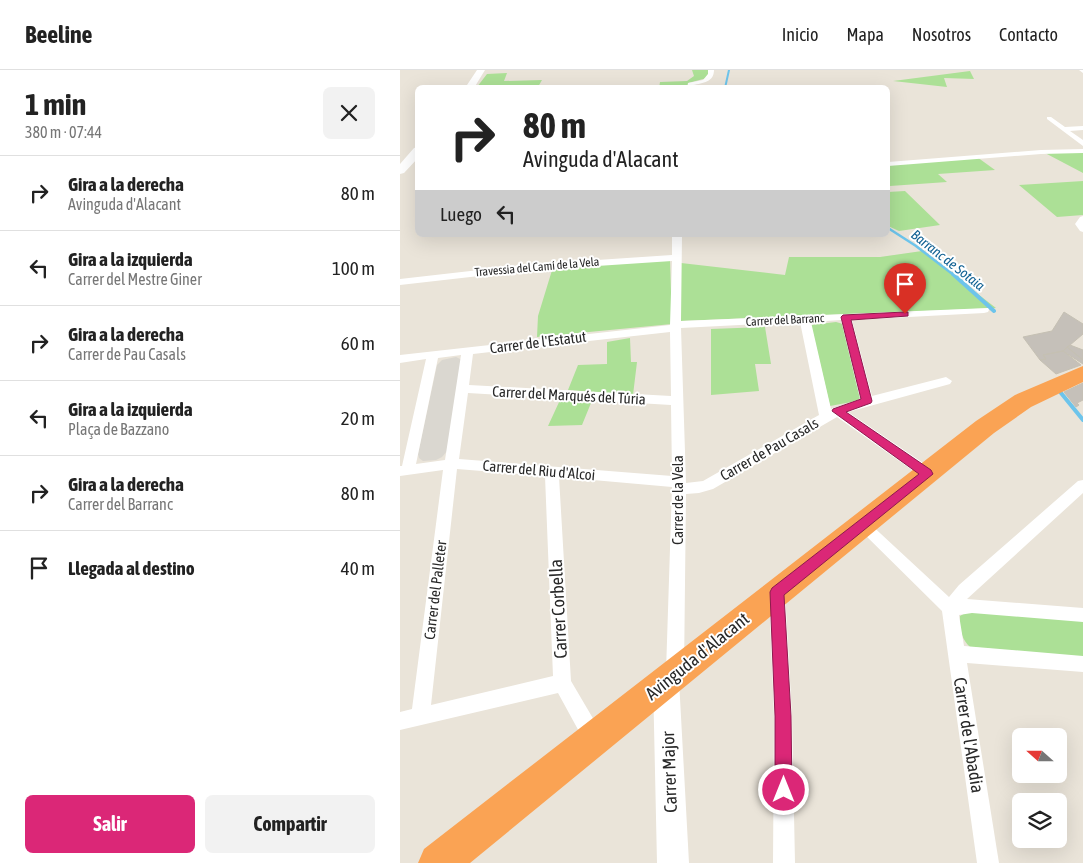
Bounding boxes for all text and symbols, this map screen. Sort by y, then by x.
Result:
text: Beeline [25,21,92,48]
text: Inicio [782,24,818,45]
text: Mapa [846,24,884,45]
text: Nosotros [912,24,971,45]
text: Contacto [999,24,1058,45]
text: 1 min [25,87,86,121]
button: close [323,87,375,139]
icon: right [440,105,505,170]
text: 80 m [523,105,586,145]
text: 380 m · 07:44 [25,123,102,141]
text: Avinguda d'Alacant [523,146,679,172]
text: Gira a la derecha [68,173,184,195]
icon: right [25,179,53,207]
text: 80 m [341,182,375,204]
text: Avinguda d'Alacant [68,195,181,213]
icon: left [492,200,520,228]
text: Luego [440,203,482,225]
water label: Barranc de Sotaia [908,226,988,294]
text: Gira a la izquierda [68,248,193,270]
icon: left [25,254,53,282]
street label: Travessia del Camí de la Vela [474,255,600,279]
text: 100 m [332,257,375,279]
pin [884,263,926,314]
text: Carrer del Mestre Giner [68,270,202,288]
icon: arrive [891,270,919,298]
street label: Carrer del Barranc [745,311,825,329]
text: Gira a la derecha [68,323,184,345]
street label: Carrer de l'Estatut [489,328,587,356]
icon: right [25,329,53,357]
text: 60 m [341,332,375,354]
text: Carrer de Pau Casals [68,345,186,363]
street label: Carrer del Marqués del Túria [492,382,646,408]
text: Gira a la izquierda [68,398,193,420]
icon: left [25,404,53,432]
text: 20 m [341,407,375,429]
street label: Carrer de Pau Casals [717,414,821,484]
text: Plaça de Bazzano [68,420,169,438]
street label: Carrer de la Vela [669,455,686,545]
street label: Carrer del Riu d'Alcoi [482,457,596,483]
text: Gira a la derecha [68,473,184,495]
icon: right [25,479,53,507]
text: 80 m [341,482,375,504]
text: Carrer del Barranc [68,495,173,513]
street label: Carrer del Palleter [420,539,450,641]
icon: arrive [25,554,53,582]
text: Llegada al destino [68,557,195,579]
text: 40 m [341,557,375,579]
street label: Carrer Corbella [545,559,571,659]
street label: Avinguda d'Alacant [641,608,753,704]
street label: Carrer de l'Abadia [950,676,988,794]
north arrow [1012,728,1068,782]
map controls [1012,728,1067,848]
street label: Carrer Major [657,730,681,813]
position arrow [757,763,809,815]
button: layers [1012,793,1067,848]
button: Salir [25,795,195,853]
button: Compartir [205,795,375,853]

